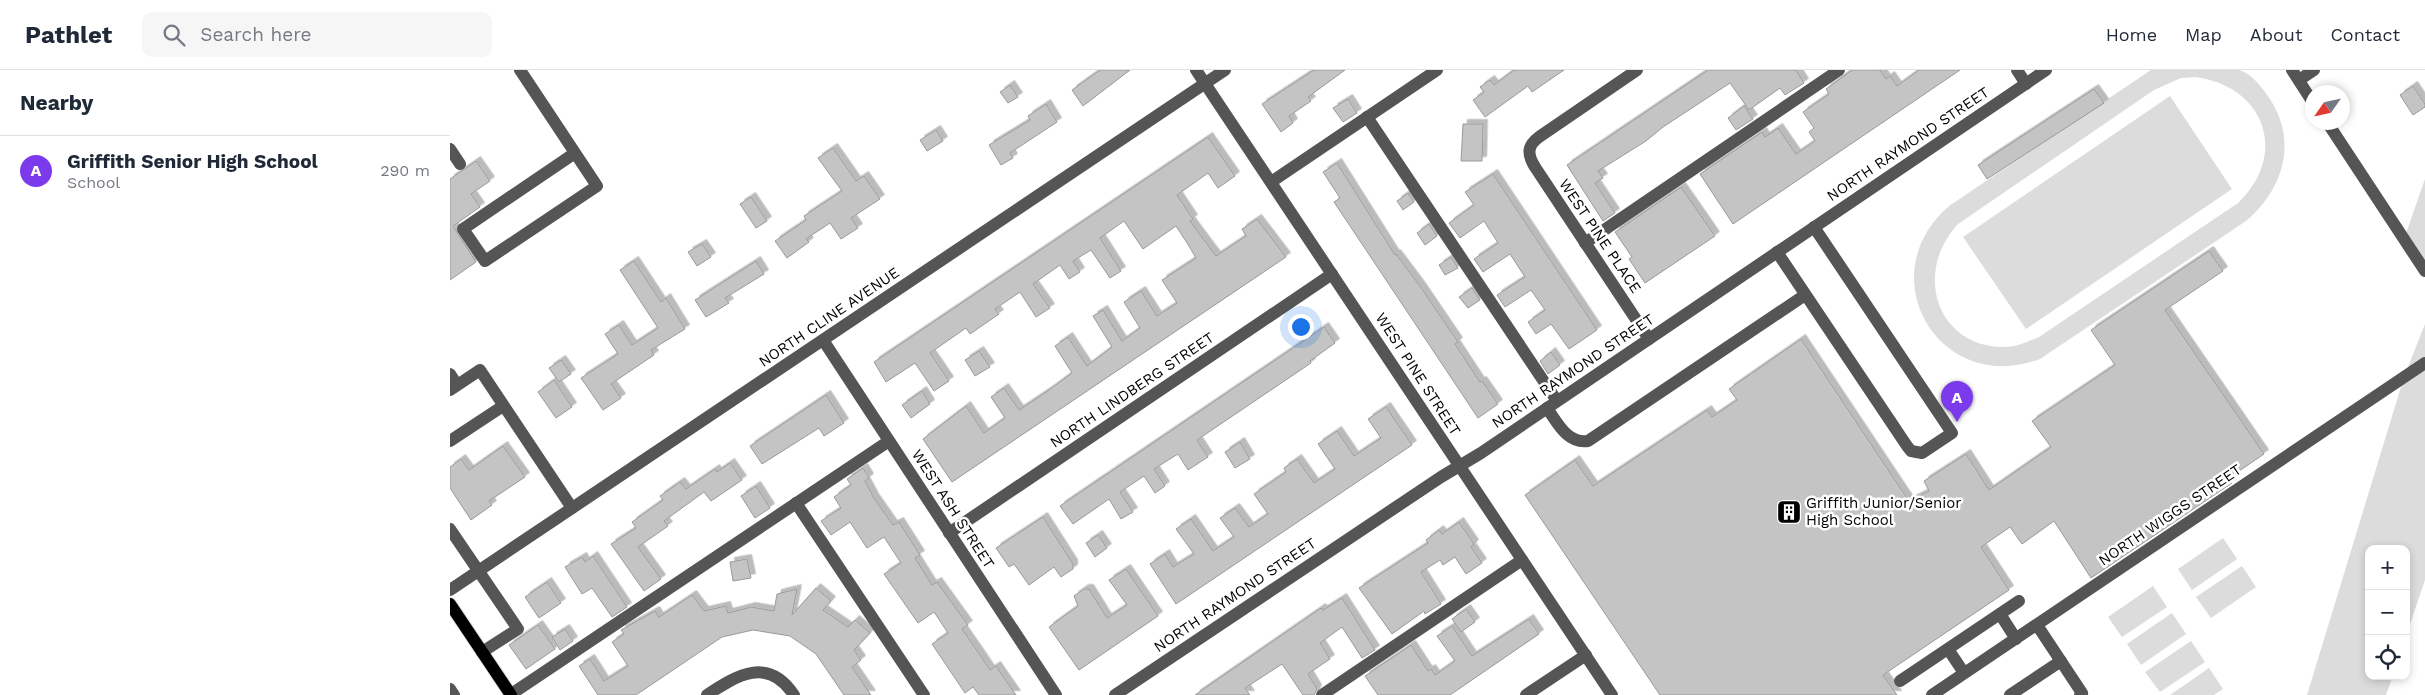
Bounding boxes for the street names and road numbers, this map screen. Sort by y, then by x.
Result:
street label: NORTH RAYMOND STREET [1824,83,1992,205]
street label: WEST PINE PLACE [1555,176,1645,296]
street label: NORTH CLINE AVENUE [755,263,903,371]
street label: WEST PINE STREET [1372,309,1464,439]
street label: NORTH RAYMOND STREET [1489,310,1657,432]
street label: NORTH LINDBERG STREET [1047,328,1217,452]
street label: WEST ASH STREET [908,446,998,572]
street label: NORTH WIGGS STREET [2095,460,2245,570]
street label: NORTH RAYMOND STREET [1151,534,1319,656]

